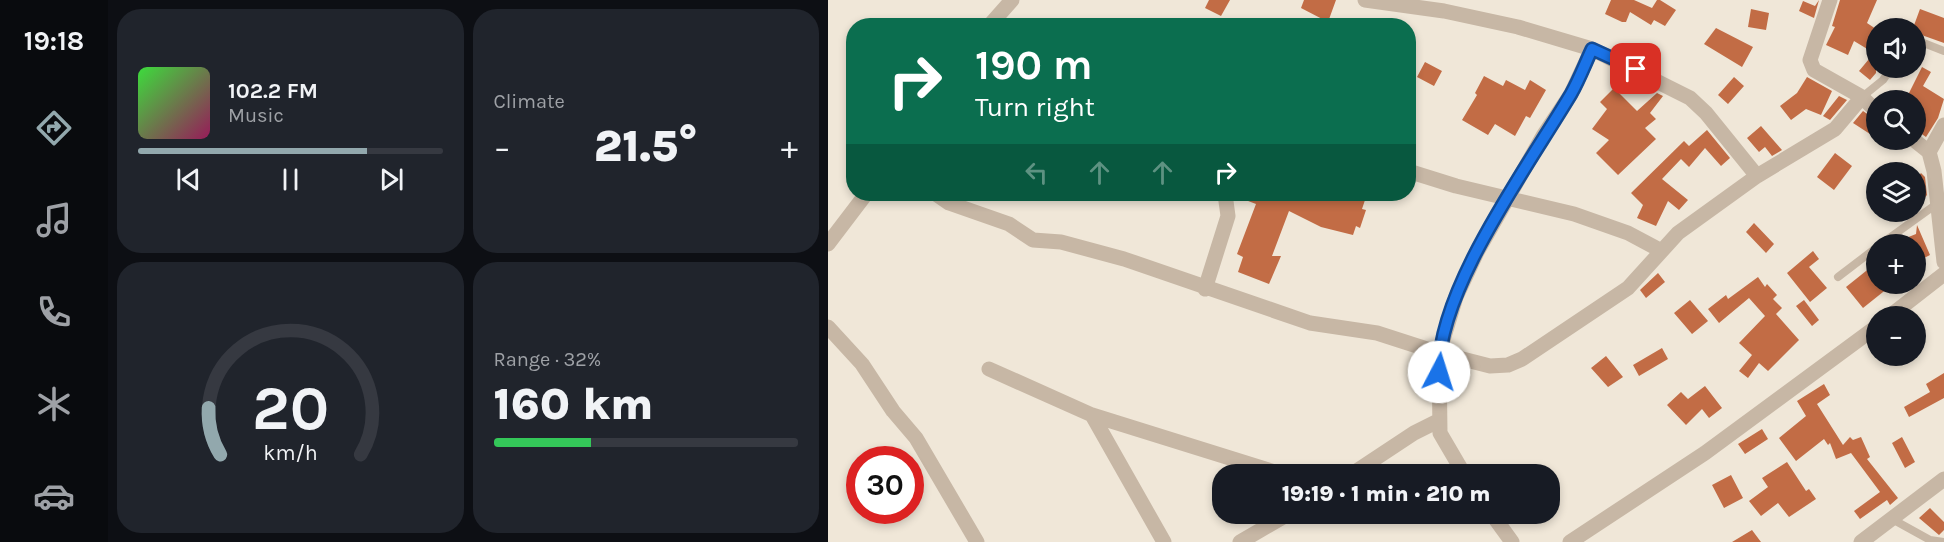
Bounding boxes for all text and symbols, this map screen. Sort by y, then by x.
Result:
map controls [1866,18,1926,366]
button: sound [1866,18,1926,78]
text: 19:18 [24,25,84,57]
text: 190 m [975,40,1093,90]
icon: right [876,42,954,120]
pin [1610,43,1661,94]
icon: arrive [1619,52,1652,85]
text: 102.2 FM [228,78,318,104]
text: Climate [494,90,565,113]
button: search [1866,90,1926,150]
text: Turn right [975,91,1095,123]
text: Music [228,104,284,127]
icon: directions [33,107,75,149]
text: 21.5° [594,120,698,172]
text: − [494,128,511,166]
text: + [781,128,798,166]
icon: left [1020,156,1053,189]
icon: ahead [1083,156,1116,189]
icon: ahead [1146,156,1179,189]
icon: right [1209,156,1242,189]
button: layers [1866,162,1926,222]
icon: previous [172,163,205,196]
icon: pause [274,163,307,196]
icon: next [375,163,408,196]
icon: music [33,199,75,241]
button: + [1866,234,1926,294]
icon: phone [33,291,75,333]
button: − [1866,306,1926,366]
position arrow [1407,340,1471,404]
text: Range · 32% [494,348,601,371]
text: 20 [252,372,329,445]
text: 160 km [494,378,653,430]
icon: climate [33,383,75,425]
text: km/h [263,440,317,465]
speed limit sign: 30 [846,446,924,524]
icon: car [33,475,75,517]
text: 19:19 · 1 min · 210 m [1282,481,1490,507]

